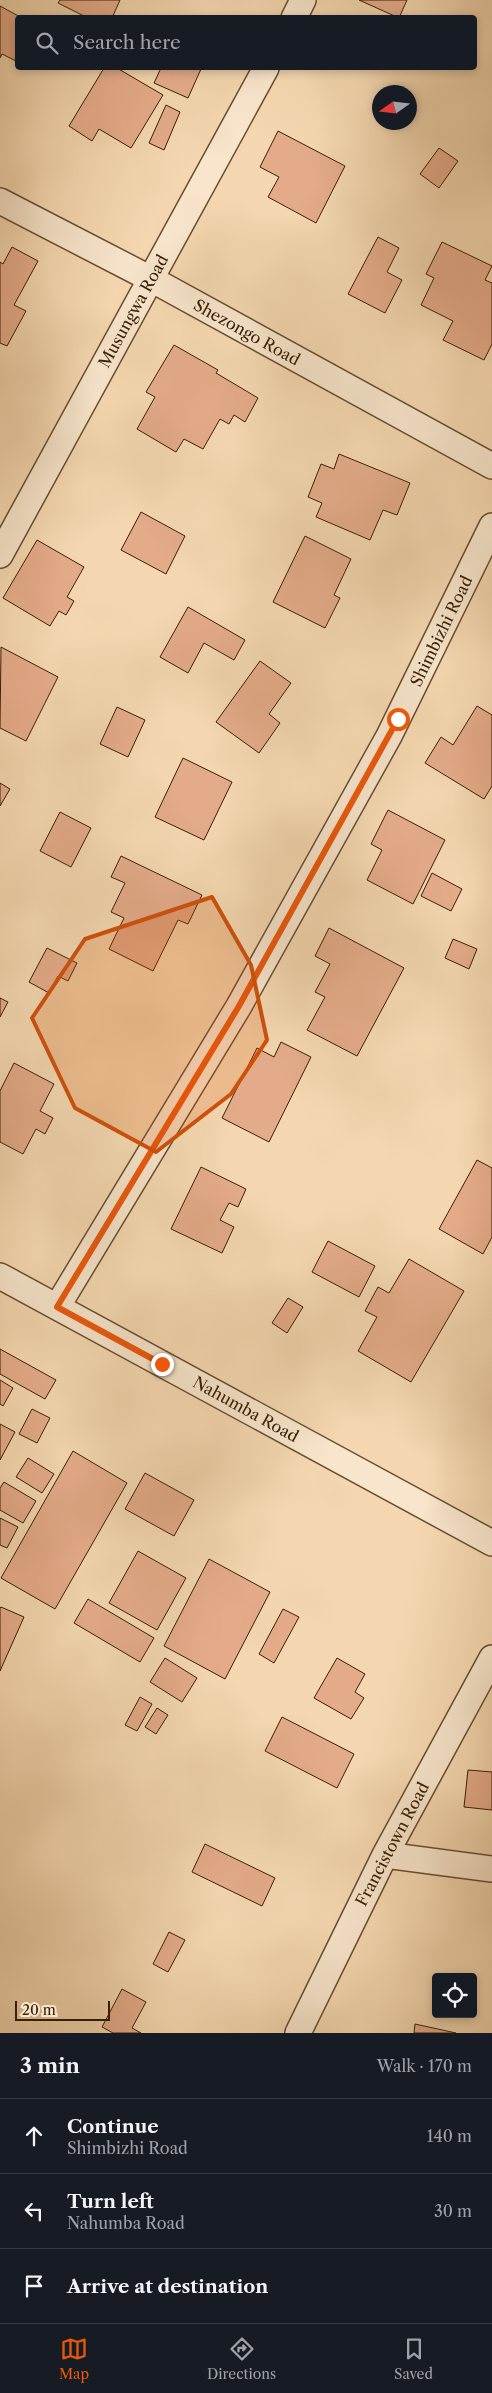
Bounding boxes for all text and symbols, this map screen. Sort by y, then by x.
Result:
search box [15,15,477,70]
icon: search [33,29,61,57]
text: Search here [73,31,181,54]
north arrow [372,85,417,130]
street label: Musungwa Road [94,251,172,371]
street label: Shezongo Road [190,294,304,370]
street label: Shimbizhi Road [406,572,477,690]
route start [387,708,410,731]
route end [151,1353,174,1376]
street label: Nahumba Road [190,1372,303,1446]
street label: Francistown Road [351,1778,433,1909]
map controls [432,1973,477,2018]
button: locate [432,1973,477,2018]
scale bar [15,1998,110,2021]
text: 20 m [22,2001,56,2019]
text: 3 min [20,2053,80,2078]
text: Walk · 170 m [377,2056,472,2076]
text: Continue [67,2115,159,2138]
icon: ahead [20,2122,48,2150]
text: 140 m [427,2126,472,2146]
text: Shimbizhi Road [67,2138,188,2158]
text: Turn left [67,2190,154,2213]
icon: left [20,2197,48,2225]
text: 30 m [434,2201,472,2221]
text: Nahumba Road [67,2213,185,2233]
icon: arrive [20,2272,48,2300]
text: Arrive at destination [67,2275,268,2298]
tab: Map [59,2335,89,2383]
tab: Directions [207,2335,276,2383]
tab: Saved [394,2335,433,2383]

